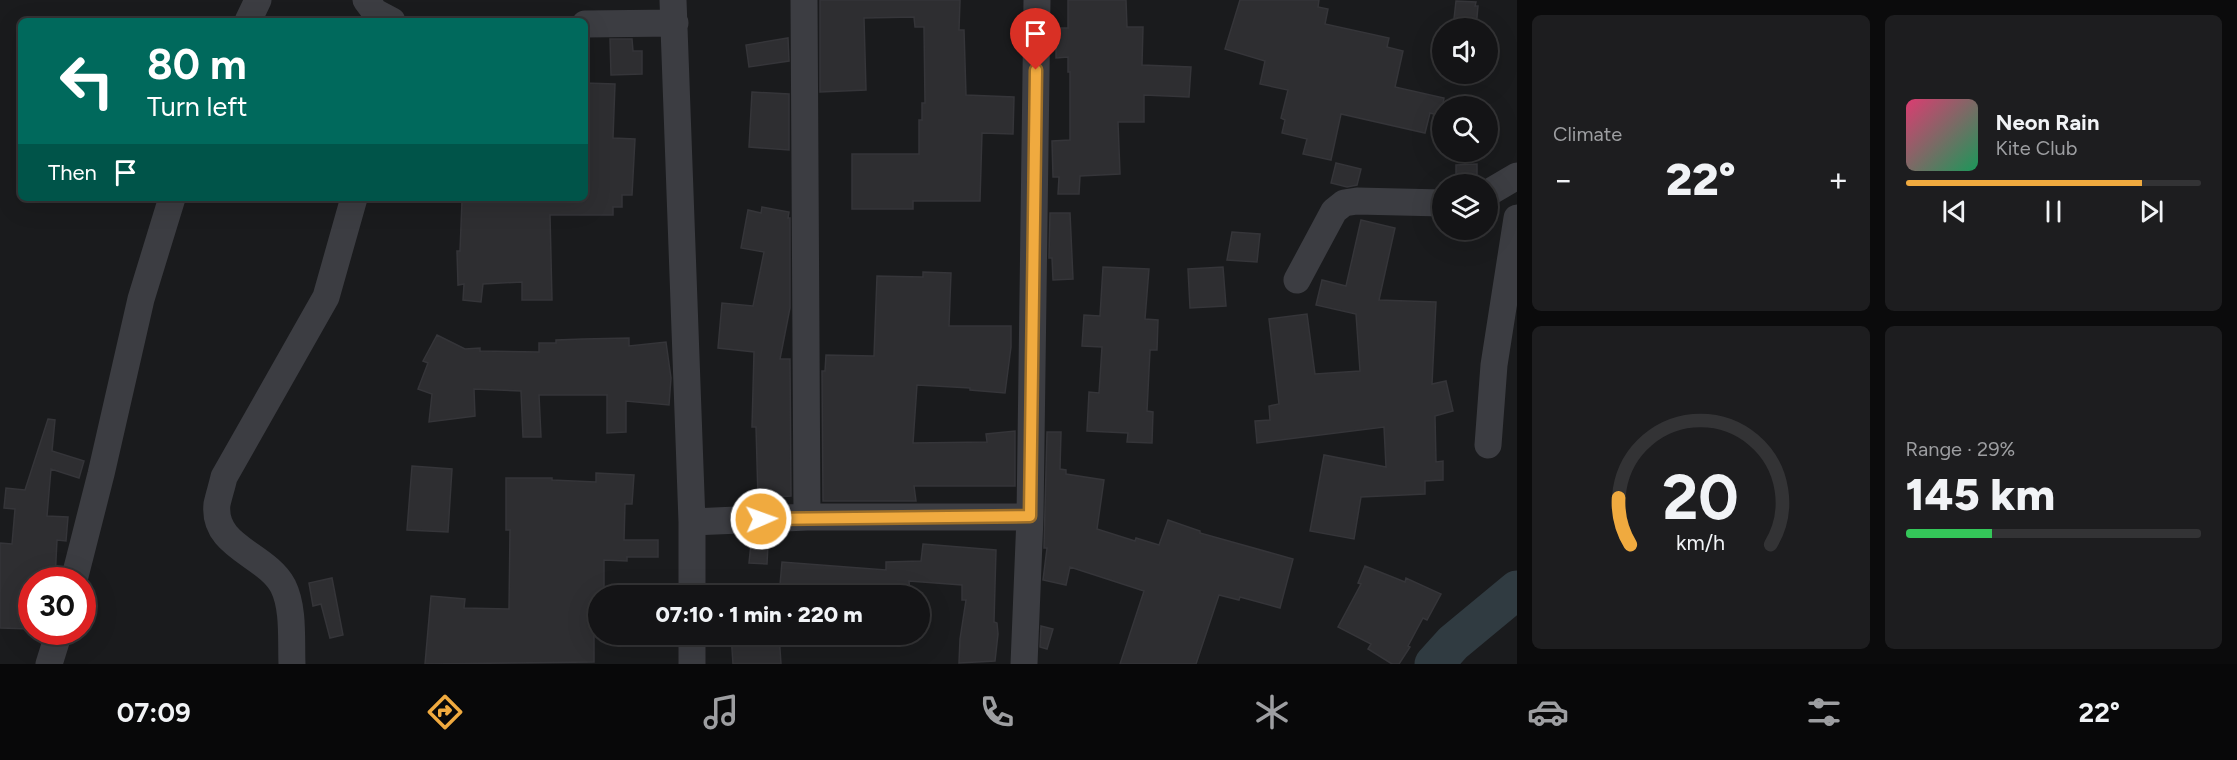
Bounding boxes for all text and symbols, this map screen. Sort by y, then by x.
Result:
pin [1010,8,1061,70]
icon: arrive [1019,17,1052,50]
map controls [1432,18,1498,240]
button: sound [1432,18,1498,84]
text: 80 m [147,39,247,90]
icon: left [48,42,126,120]
text: Turn left [147,90,247,123]
button: search [1432,96,1498,162]
text: Neon Rain [1996,109,2099,136]
text: Climate [1553,122,1622,146]
text: Kite Club [1996,136,2077,160]
text: 22° [1666,152,1736,206]
icon: arrive [109,156,142,189]
text: Then [48,159,97,186]
text: − [1553,160,1574,199]
text: + [1828,160,1849,199]
button: layers [1432,174,1498,240]
icon: previous [1938,195,1971,228]
icon: pause [2037,195,2070,228]
icon: next [2135,195,2168,228]
text: Range · 29% [1906,437,2015,461]
text: 20 [1662,460,1739,535]
text: 145 km [1906,467,2055,521]
position arrow [729,487,793,551]
text: km/h [1676,530,1725,555]
speed limit sign: 30 [18,567,96,645]
text: 07:10 · 1 min · 220 m [655,601,863,628]
icon: directions [424,691,466,733]
icon: music [700,691,742,733]
icon: phone [976,691,1018,733]
icon: climate [1251,691,1293,733]
icon: car [1527,691,1569,733]
icon: filters [1803,691,1845,733]
text: 07:09 [117,696,191,729]
text: 22° [2079,696,2120,729]

